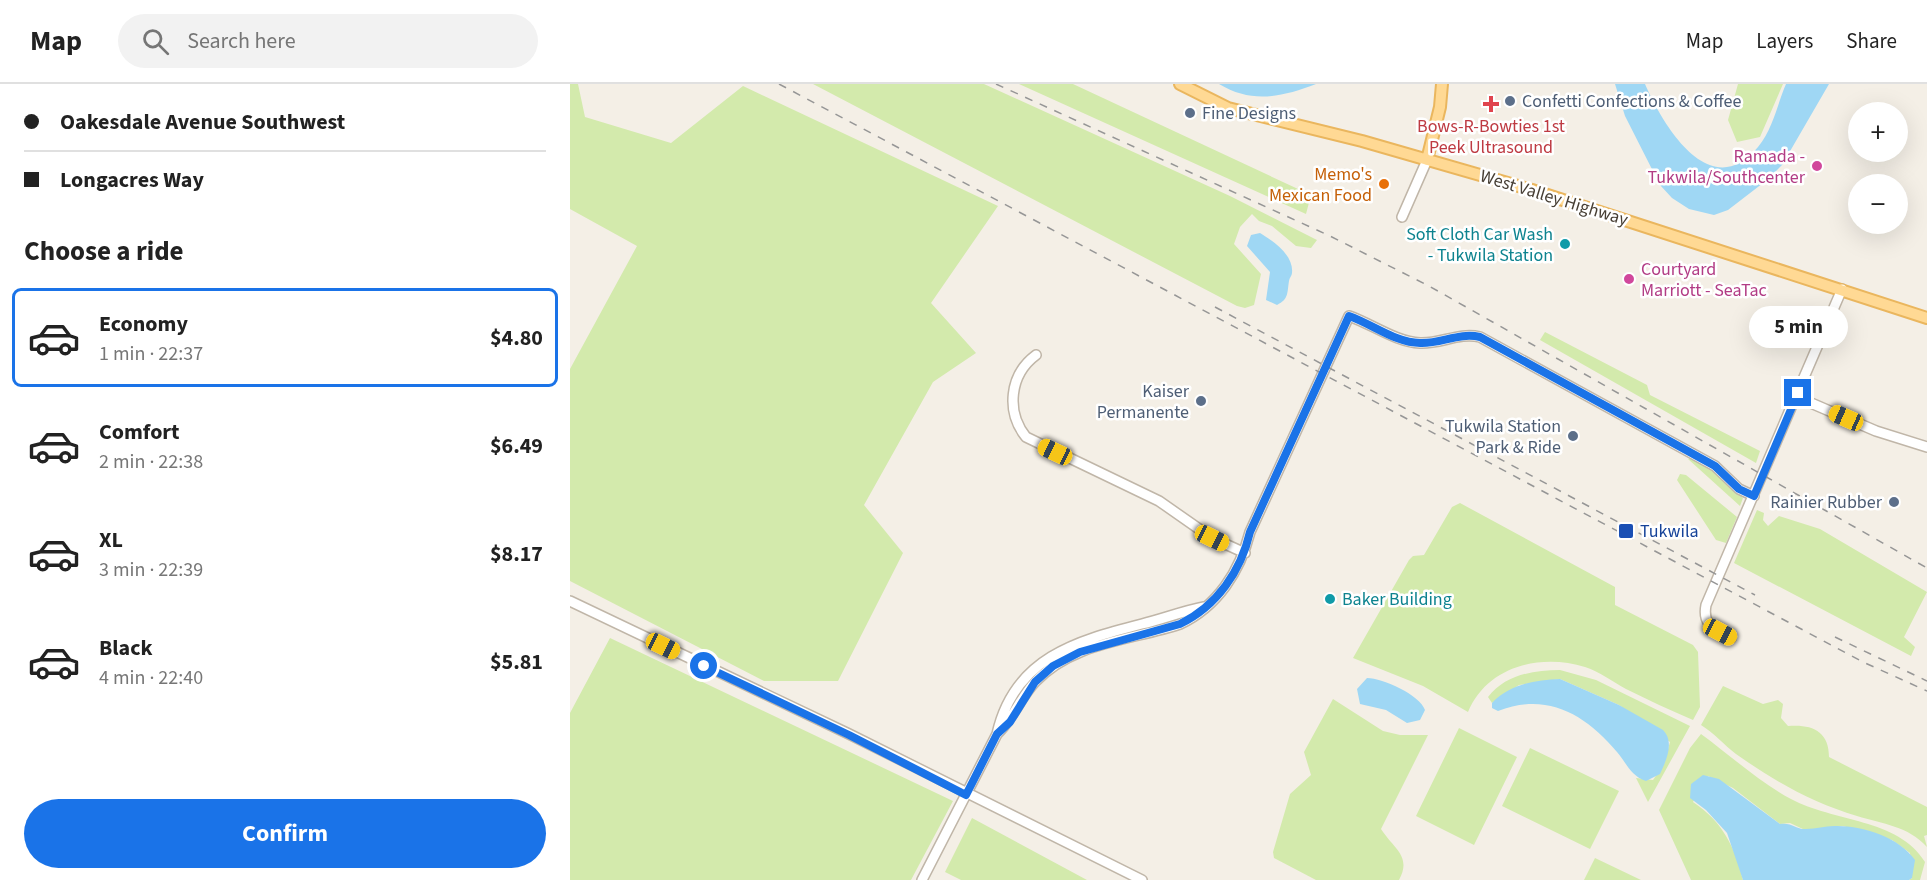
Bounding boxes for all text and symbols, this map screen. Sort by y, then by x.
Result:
search box [118,14,538,68]
text: Map [30,21,82,61]
icon: search [139,25,172,58]
text: Search here [187,25,296,57]
text: Map [1686,26,1723,56]
text: Layers [1756,26,1813,56]
text: Share [1846,26,1897,56]
place label: Confetti Confections & Coffee [1522,89,1741,114]
marker: Confetti Confections & Coffee [1503,94,1517,108]
marker: Bows-R-Bowties 1st Peek Ultrasound [1482,95,1500,113]
place label: Fine Designs [1202,101,1296,126]
map controls [1848,102,1908,234]
button: + [1848,102,1908,162]
text: Oakesdale Avenue Southwest [60,106,345,138]
marker: Fine Designs [1183,106,1197,120]
place label: Bows-R-Bowties 1st Peek Ultrasound [1417,114,1565,160]
place label: Ramada - Tukwila/Southcenter [1648,144,1806,190]
marker: Ramada - Tukwila/Southcenter [1810,159,1824,173]
place label: Memo's Mexican Food [1269,162,1372,208]
text: Longacres Way [60,164,204,196]
street label: West Valley Highway [1477,164,1632,233]
button: − [1848,174,1908,234]
marker: Memo's Mexican Food [1377,177,1391,191]
place label: Soft Cloth Car Wash - Tukwila Station [1406,222,1553,268]
text: Choose a ride [24,232,184,271]
marker: Soft Cloth Car Wash - Tukwila Station [1558,237,1572,251]
place label: Courtyard Marriott - SeaTac [1641,257,1767,303]
marker: Courtyard Marriott - SeaTac [1622,272,1636,286]
callout: 5 min [1748,306,1848,348]
text: Economy [99,308,188,340]
icon: car [27,311,81,365]
text: 5 min [1774,313,1823,341]
text: $4.80 [490,322,543,354]
text: 1 min · 22:37 [99,340,203,368]
place label: Kaiser Permanente [1097,379,1190,425]
route end [1784,379,1811,406]
marker: Kaiser Permanente [1194,394,1208,408]
car [1826,402,1866,434]
place label: Tukwila Station Park & Ride [1445,414,1561,460]
text: Comfort [99,416,180,448]
icon: car [27,419,81,473]
marker: Tukwila Station Park & Ride [1566,429,1580,443]
text: $6.49 [490,430,543,462]
car [1035,436,1075,468]
text: 2 min · 22:38 [99,448,203,476]
place label: Rainier Rubber [1770,490,1883,515]
marker: Rainier Rubber [1887,495,1901,509]
place label: Tukwila [1640,519,1699,544]
car [1192,522,1232,554]
marker: Tukwila [1617,522,1635,540]
text: XL [99,524,123,556]
icon: car [27,527,81,581]
text: $8.17 [490,538,543,570]
text: 3 min · 22:39 [99,556,203,584]
place label: Baker Building [1342,587,1452,612]
marker: Baker Building [1323,592,1337,606]
car [1700,616,1740,648]
car [643,630,683,662]
text: Black [99,632,153,664]
icon: car [27,635,81,689]
text: $5.81 [490,646,543,678]
route start [690,652,717,679]
text: 4 min · 22:40 [99,664,203,692]
button: Confirm [24,799,546,868]

